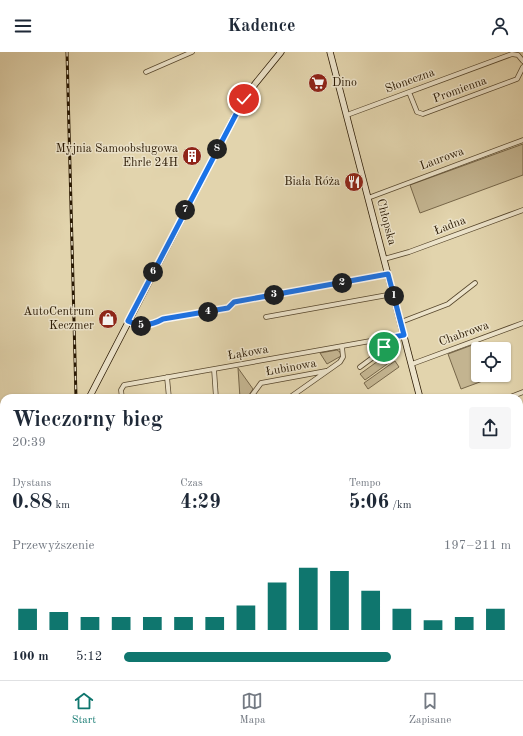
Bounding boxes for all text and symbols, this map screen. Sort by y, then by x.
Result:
icon: menu [12,15,34,37]
icon: person [489,15,511,37]
text: Kadence [227,17,296,35]
street label: Słoneczna [384,67,436,95]
supermarket icon: Dino [307,72,329,94]
street label: Promienna [432,75,489,105]
place label: Dino [332,77,357,89]
pin [227,82,261,116]
icon: check [233,88,255,110]
pin: 8 [207,139,227,159]
place label: Myjnia Samoobsługowa Ehrle 24H [56,143,178,169]
text: 8 [214,143,220,154]
building icon: Myjnia Samoobsługowa Ehrle 24H [181,145,203,167]
street label: Laurowa [418,145,466,172]
restaurant icon: Biała Róża [343,171,365,193]
place label: Biała Róża [284,176,340,188]
street label: Chłopska [374,198,398,247]
pin: 7 [175,200,195,220]
text: 7 [182,204,188,215]
street label: Ładna [432,214,468,237]
pin: 6 [143,262,163,282]
text: 6 [150,266,156,277]
pin: 2 [332,273,352,293]
text: 2 [339,277,345,288]
pin: 3 [264,285,284,305]
pin: 1 [384,286,404,306]
text: 3 [271,289,277,300]
text: 1 [391,290,397,301]
pin: 4 [198,302,218,322]
place label: AutoCentrum Keczmer [23,306,94,332]
text: 4 [205,306,211,317]
shop icon: AutoCentrum Keczmer [97,308,119,330]
pin: 5 [131,316,151,336]
street label: Chabrowa [437,319,491,349]
text: 5 [138,320,144,331]
pin [367,330,401,364]
icon: arrive [373,336,395,358]
map controls [471,342,511,382]
button: locate [471,342,511,382]
street label: Łąkowa [227,344,269,362]
street label: Łubinowa [265,358,317,378]
button: share [469,407,511,449]
text: Wieczorny bieg [12,409,163,431]
text: 20:39 [12,436,46,449]
text: Dystans [12,478,51,489]
text: Czas [180,478,203,489]
text: Tempo [349,478,381,489]
text: 0.88 [12,493,52,513]
text: 4:29 [180,493,221,513]
text: 5:06 [349,493,389,513]
text: km [52,500,70,511]
text: /km [389,500,412,511]
text: Przewyższenie [12,539,94,552]
text: 197–211 m [444,539,511,552]
text: 100 m [12,650,49,663]
text: 5:12 [76,650,102,663]
tab: Start [72,690,96,728]
tab: Mapa [240,690,265,728]
tab: Zapisane [409,690,451,728]

